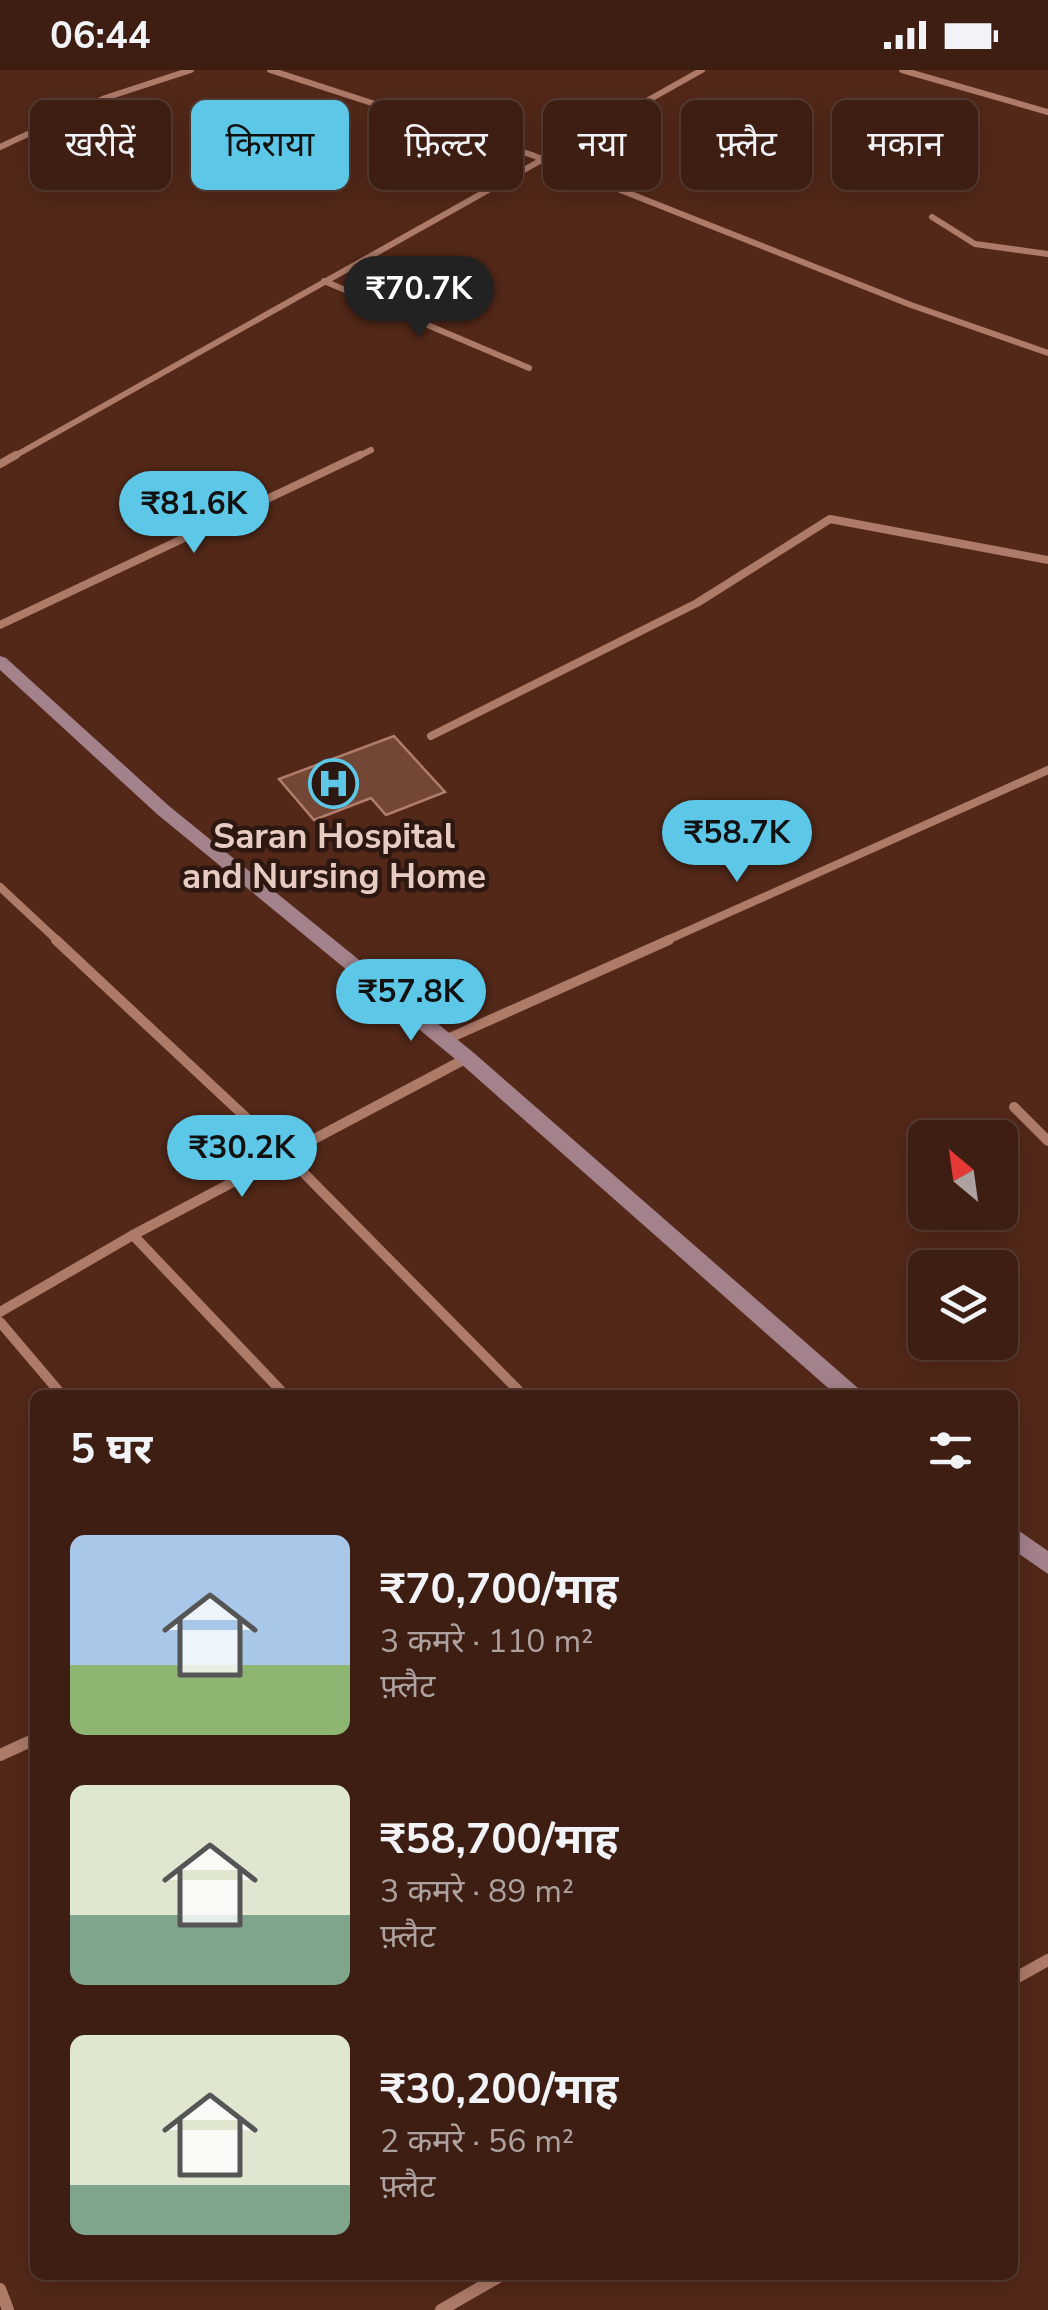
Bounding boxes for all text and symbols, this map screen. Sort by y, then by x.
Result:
text: 06:44 [50,10,151,61]
chip: खरीदें [30,100,171,190]
chip: किराया [191,100,349,190]
chip: फ़िल्टर [369,100,523,190]
chip: नया [543,100,661,190]
chip: फ़्लैट [681,100,812,190]
chip: मकान [832,100,978,190]
pin: ₹70.7K [338,256,500,341]
text: ₹70.7K [366,267,472,310]
pin: ₹81.6K [113,471,275,556]
text: ₹81.6K [141,482,247,525]
hospital icon: Saran Hospital and Nursing Home [308,758,360,810]
pin: ₹58.7K [656,800,818,885]
text: ₹58.7K [684,811,790,854]
place label: Saran Hospital and Nursing Home [182,813,486,900]
pin: ₹57.8K [330,959,492,1044]
text: ₹57.8K [358,970,464,1013]
pin: ₹30.2K [161,1115,323,1200]
north arrow [908,1120,1018,1230]
map controls [908,1120,1018,1360]
text: ₹30.2K [189,1126,295,1169]
button: layers [908,1250,1018,1360]
text: 5 घर [70,1421,152,1478]
icon: filters [923,1423,978,1478]
text: ₹70,700/माह [380,1561,618,1618]
icon: home [150,1575,270,1695]
text: 3 कमरे · 110 m² [380,1620,593,1663]
text: फ़्लैट [380,1665,435,1708]
text: ₹58,700/माह [380,1811,618,1868]
icon: home [150,1825,270,1945]
text: 3 कमरे · 89 m² [380,1870,574,1913]
text: फ़्लैट [380,1915,435,1958]
text: ₹30,200/माह [380,2061,618,2118]
icon: home [150,2075,270,2195]
text: 2 कमरे · 56 m² [380,2120,574,2163]
text: फ़्लैट [380,2165,435,2208]

